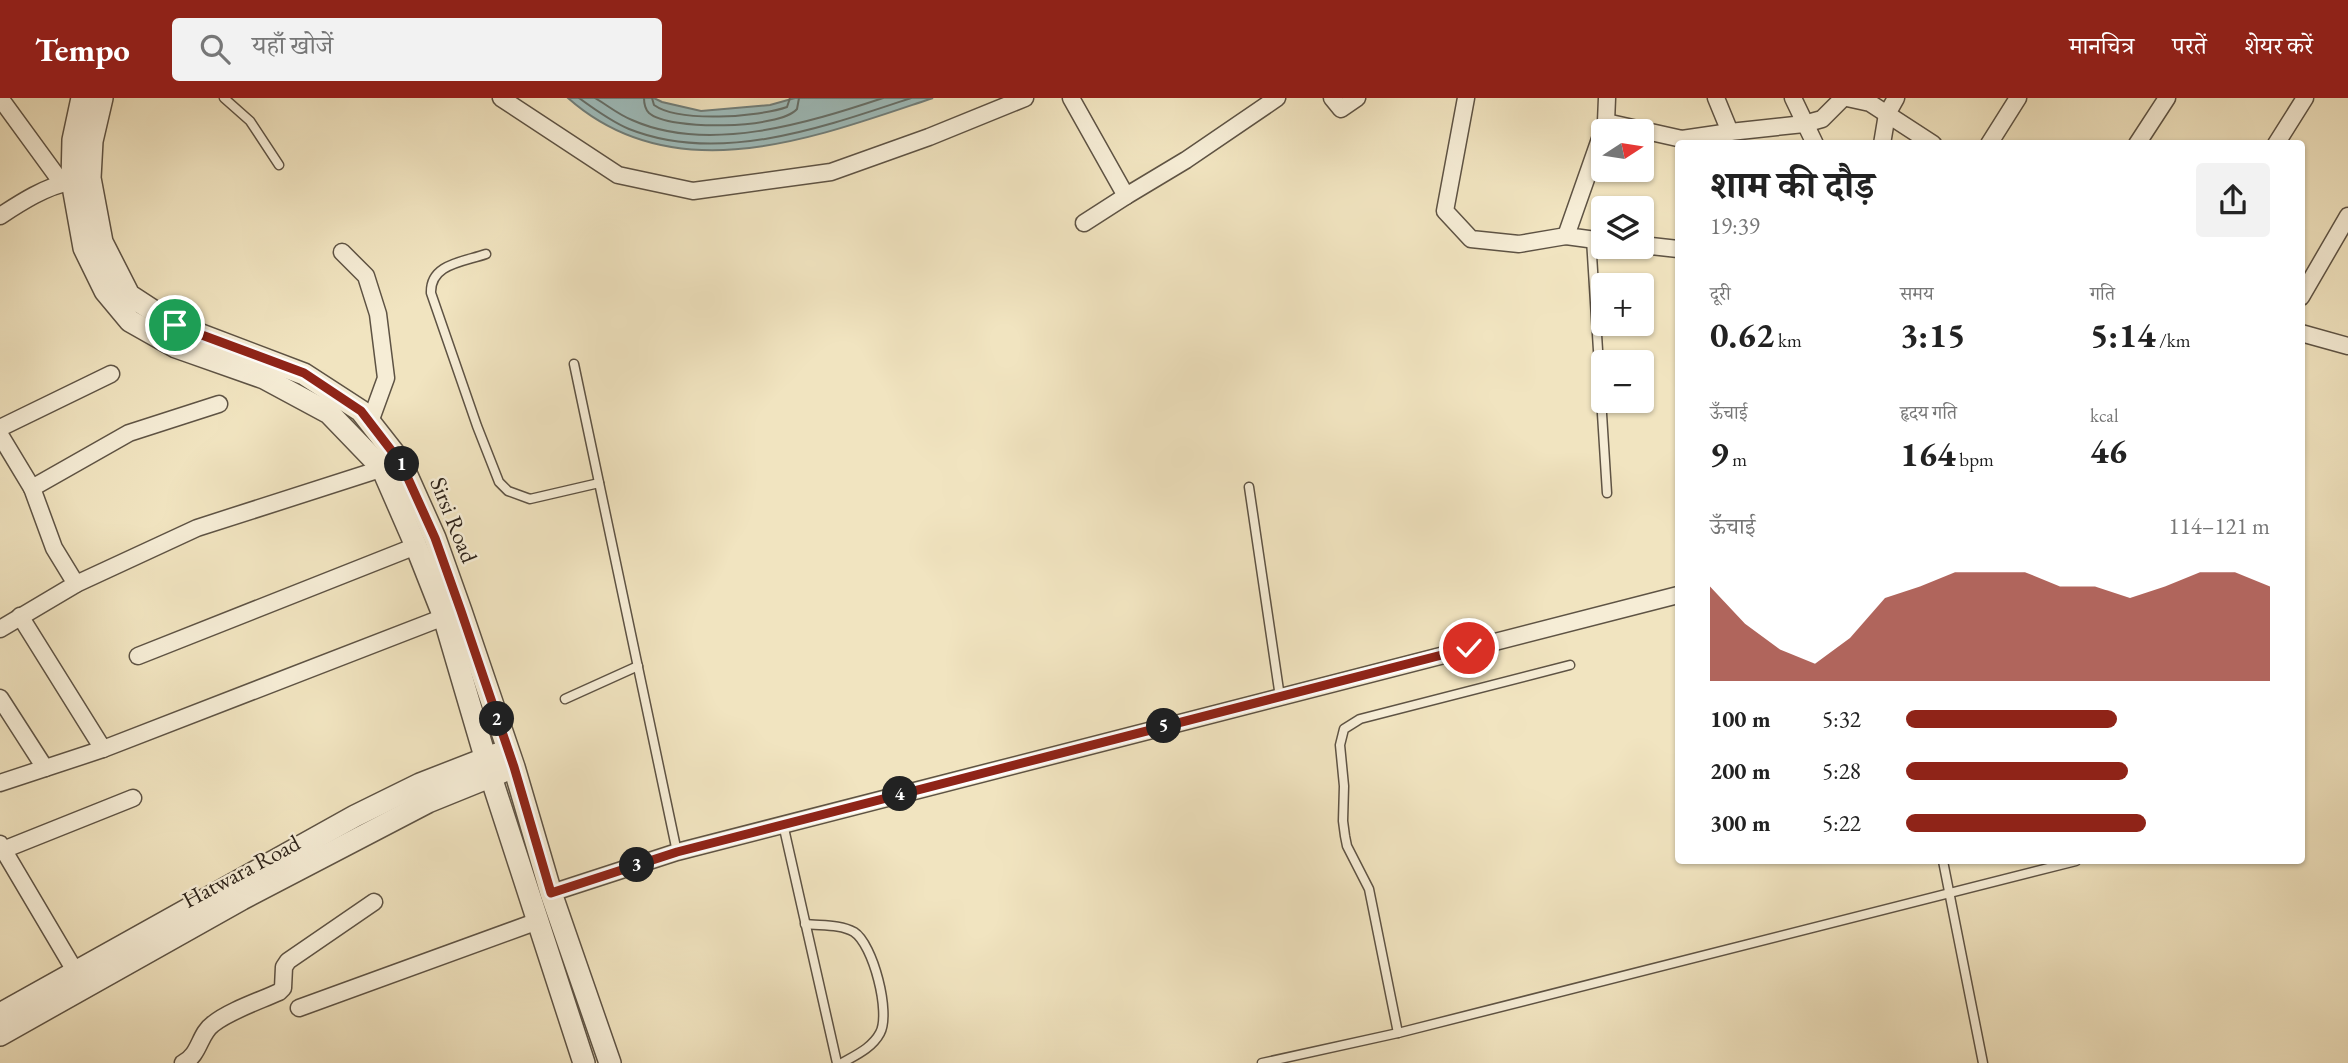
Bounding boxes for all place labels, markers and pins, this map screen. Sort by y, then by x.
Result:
pin [145,295,205,355]
pin: 1 [384,446,420,482]
pin [1439,618,1499,678]
pin: 2 [480,702,514,736]
pin: 5 [1146,708,1182,744]
pin: 4 [883,776,918,812]
pin: 3 [620,848,654,882]

